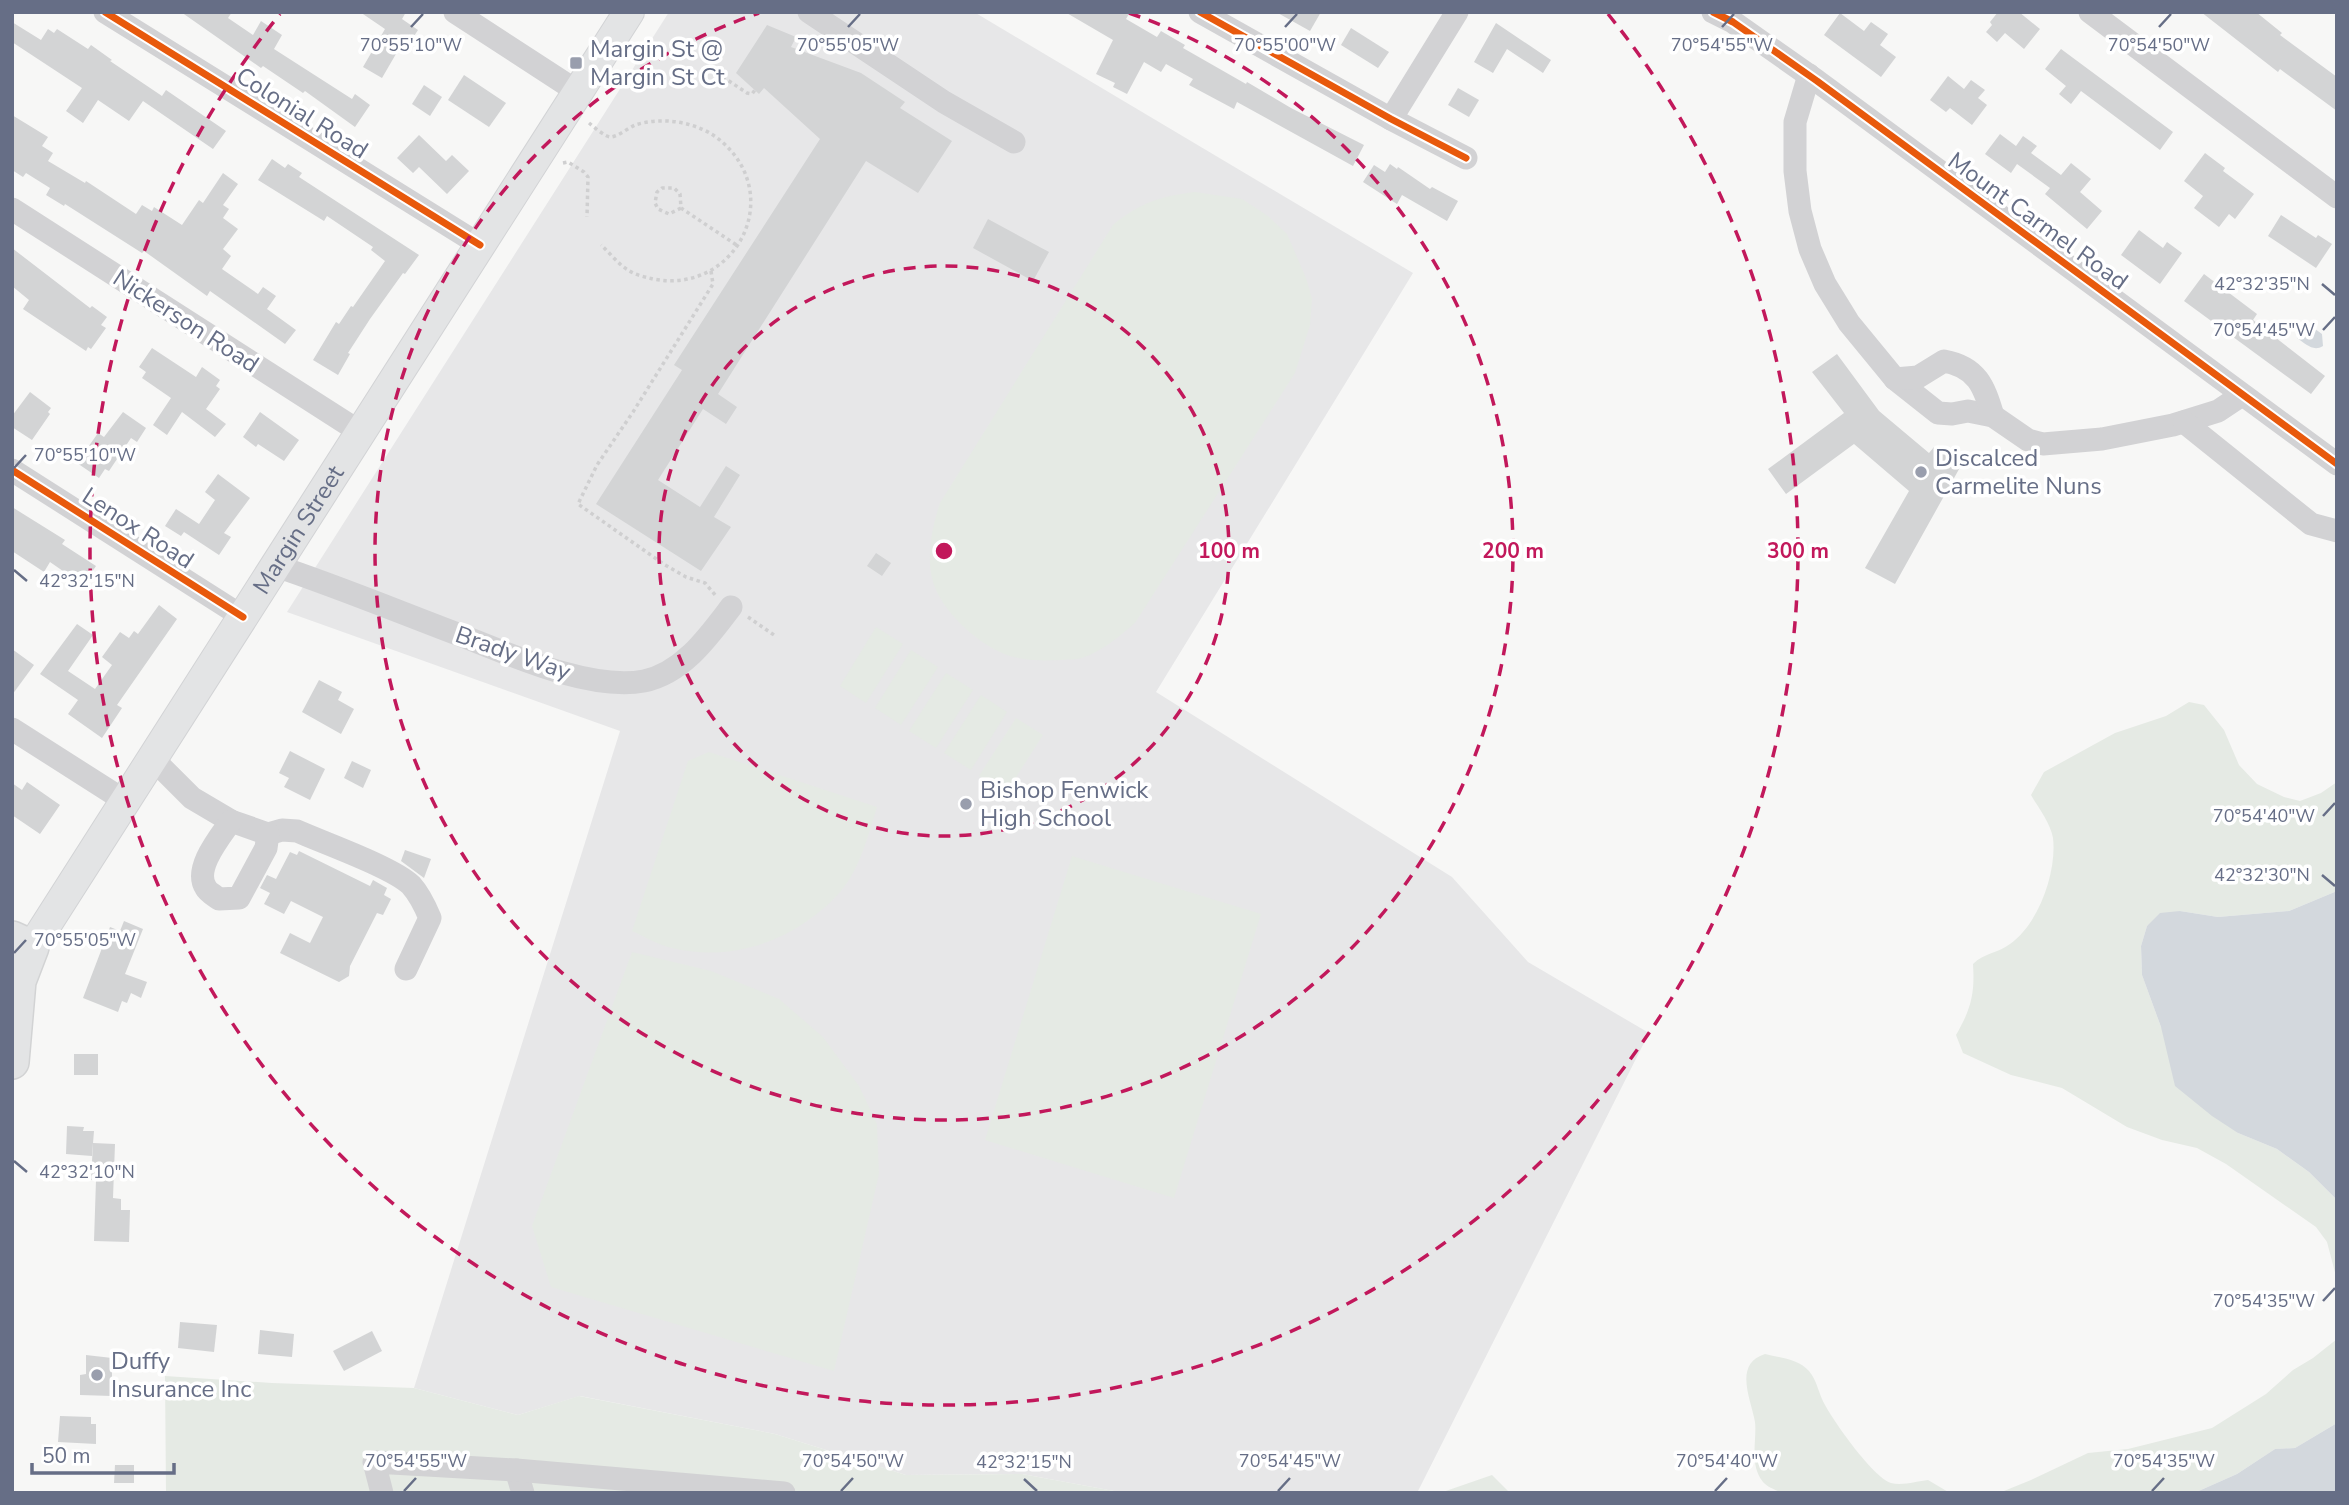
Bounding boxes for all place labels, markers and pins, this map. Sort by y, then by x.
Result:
place label: Margin St @ Margin St Ct [590,33,725,93]
marker: Margin St @ Margin St Ct [568,55,584,71]
place label: Discalced Carmelite Nuns [1935,442,2102,502]
marker: Discalced Carmelite Nuns [1913,464,1929,480]
centre of rings [932,539,956,563]
place label: Bishop Fenwick High School [980,774,1149,834]
marker: Bishop Fenwick High School [958,796,974,812]
place label: Duffy Insurance Inc [111,1345,251,1405]
marker: Duffy Insurance Inc [89,1367,105,1383]

